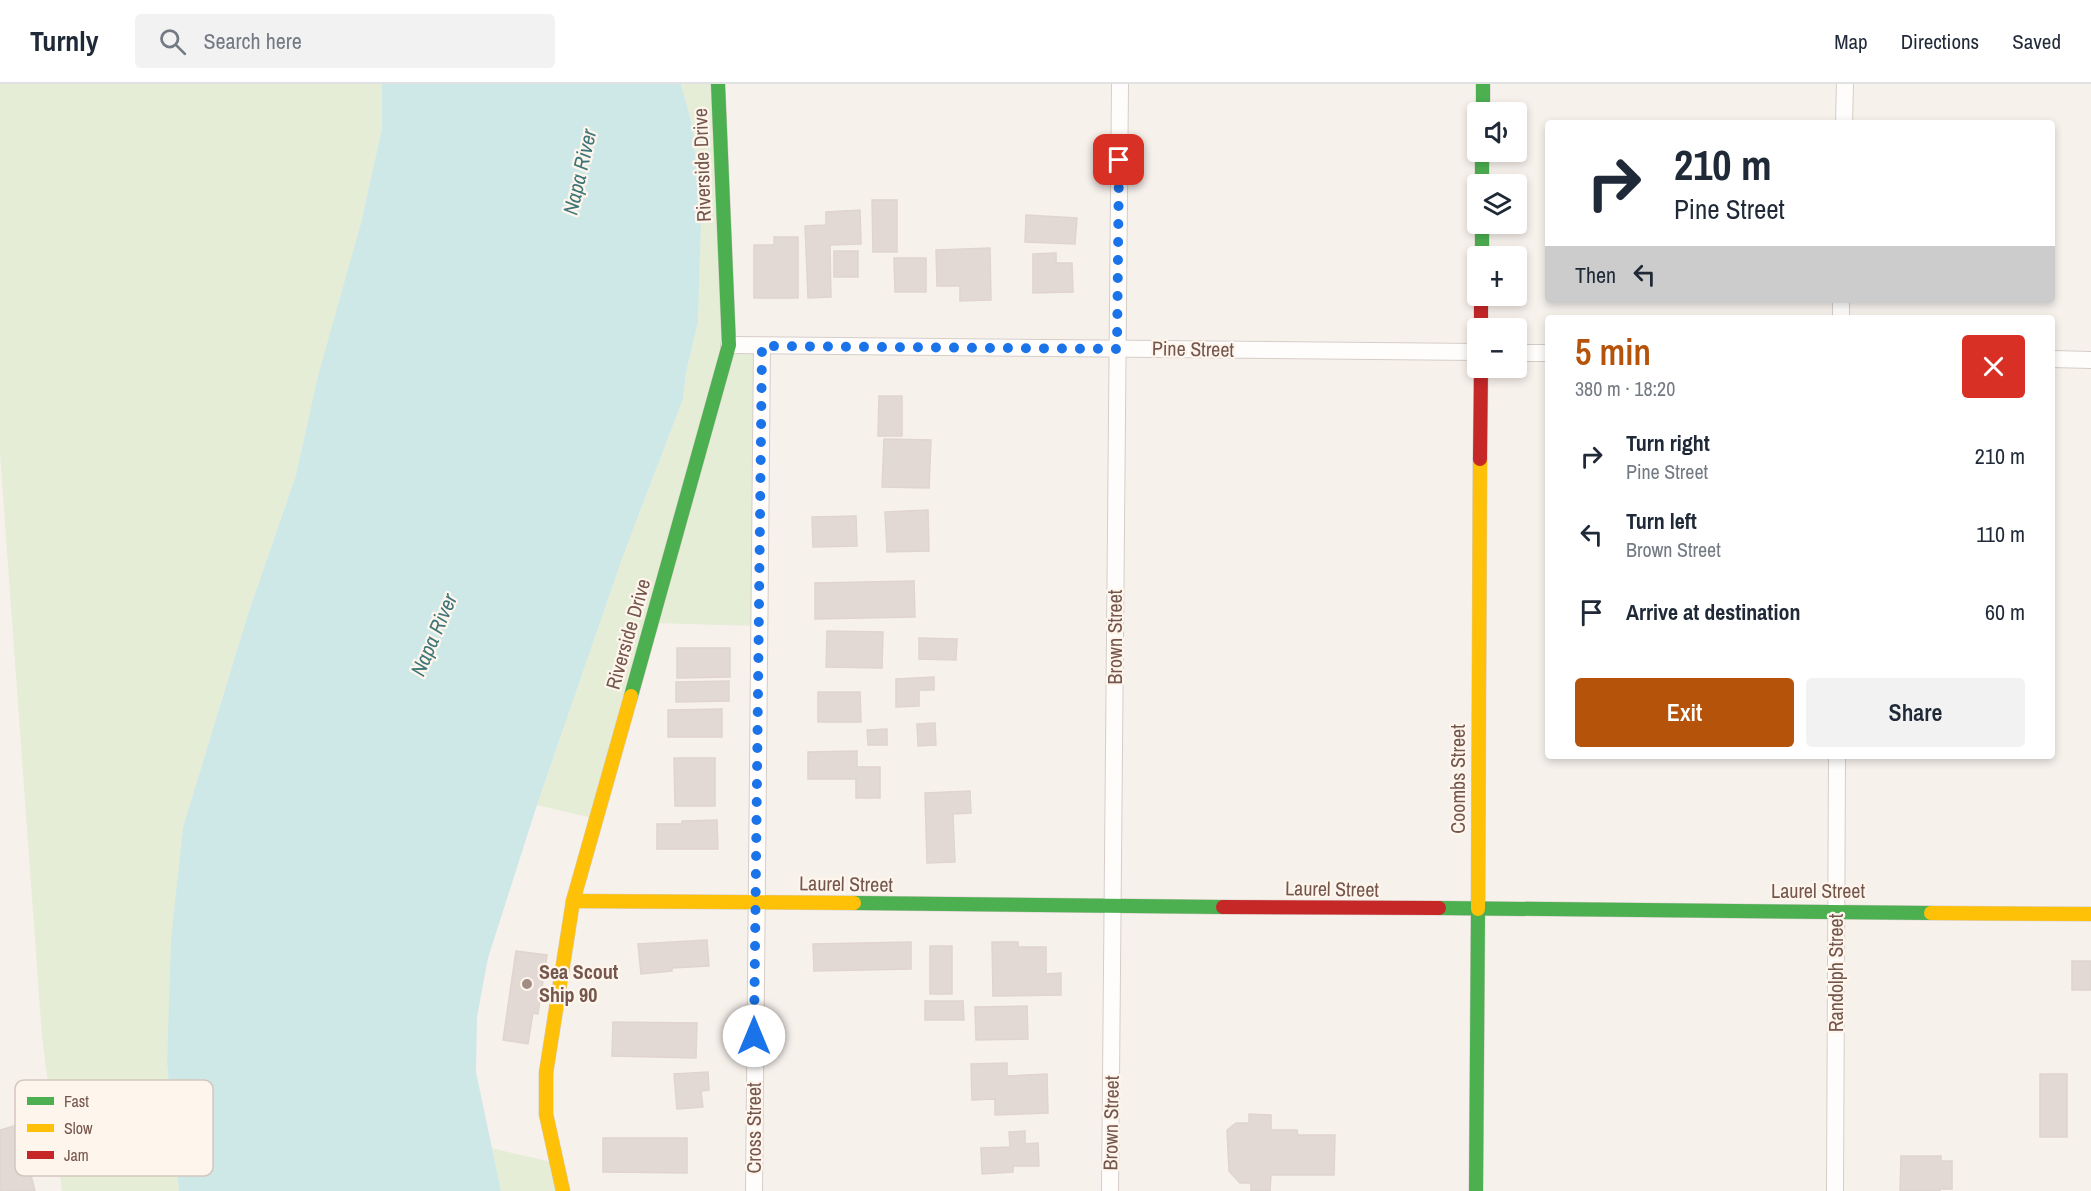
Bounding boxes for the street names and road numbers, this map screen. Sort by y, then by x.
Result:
street label: Riverside Drive [686,108,717,222]
street label: Pine Street [1152,334,1235,363]
street label: Riverside Drive [599,575,656,692]
street label: Brown Street [1101,589,1128,684]
street label: Coombs Street [1444,724,1471,834]
street label: Laurel Street [799,869,894,898]
street label: Laurel Street [1285,874,1380,903]
street label: Laurel Street [1771,877,1865,904]
street label: Randolph Street [1822,913,1849,1032]
street label: Brown Street [1096,1075,1125,1171]
street label: Cross Street [740,1082,767,1174]

